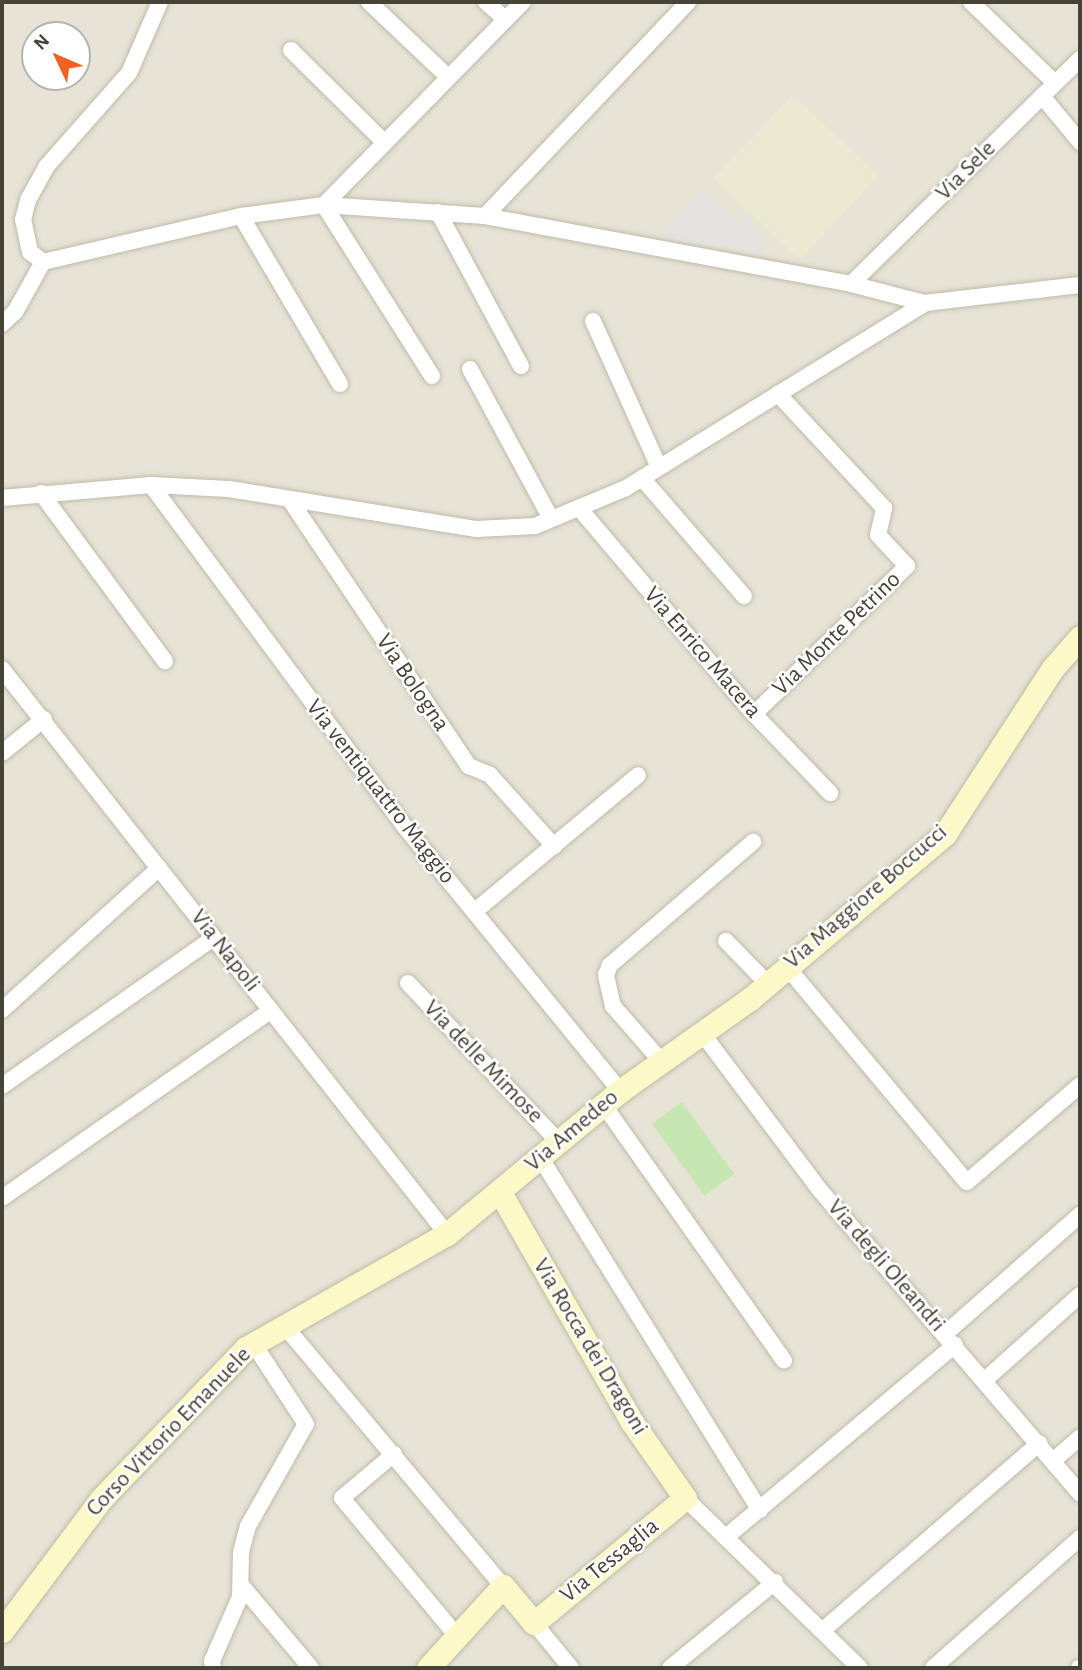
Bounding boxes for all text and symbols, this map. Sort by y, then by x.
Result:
north arrow [21,21,91,91]
text: N [31,31,53,54]
street label: Via Sele [930,135,1002,207]
street label: Via Monte Petrino [767,566,907,702]
street label: Via Enrico Macera [637,581,767,725]
street label: Via Bologna [369,629,455,737]
street label: Via ventiquattro Maggio [299,694,461,890]
street label: Via Maggiore Boccucci [778,818,954,976]
street label: Via Napoli [184,904,266,998]
street label: Via delle Mimose [417,994,549,1130]
street label: Via Amedeo [519,1083,625,1179]
street label: Via degli Oleandri [821,1194,951,1338]
street label: Via Rocca dei Dragoni [526,1254,654,1440]
street label: Corso Vittorio Emanuele [80,1341,258,1523]
street label: Via Tessaglia [555,1512,665,1610]

